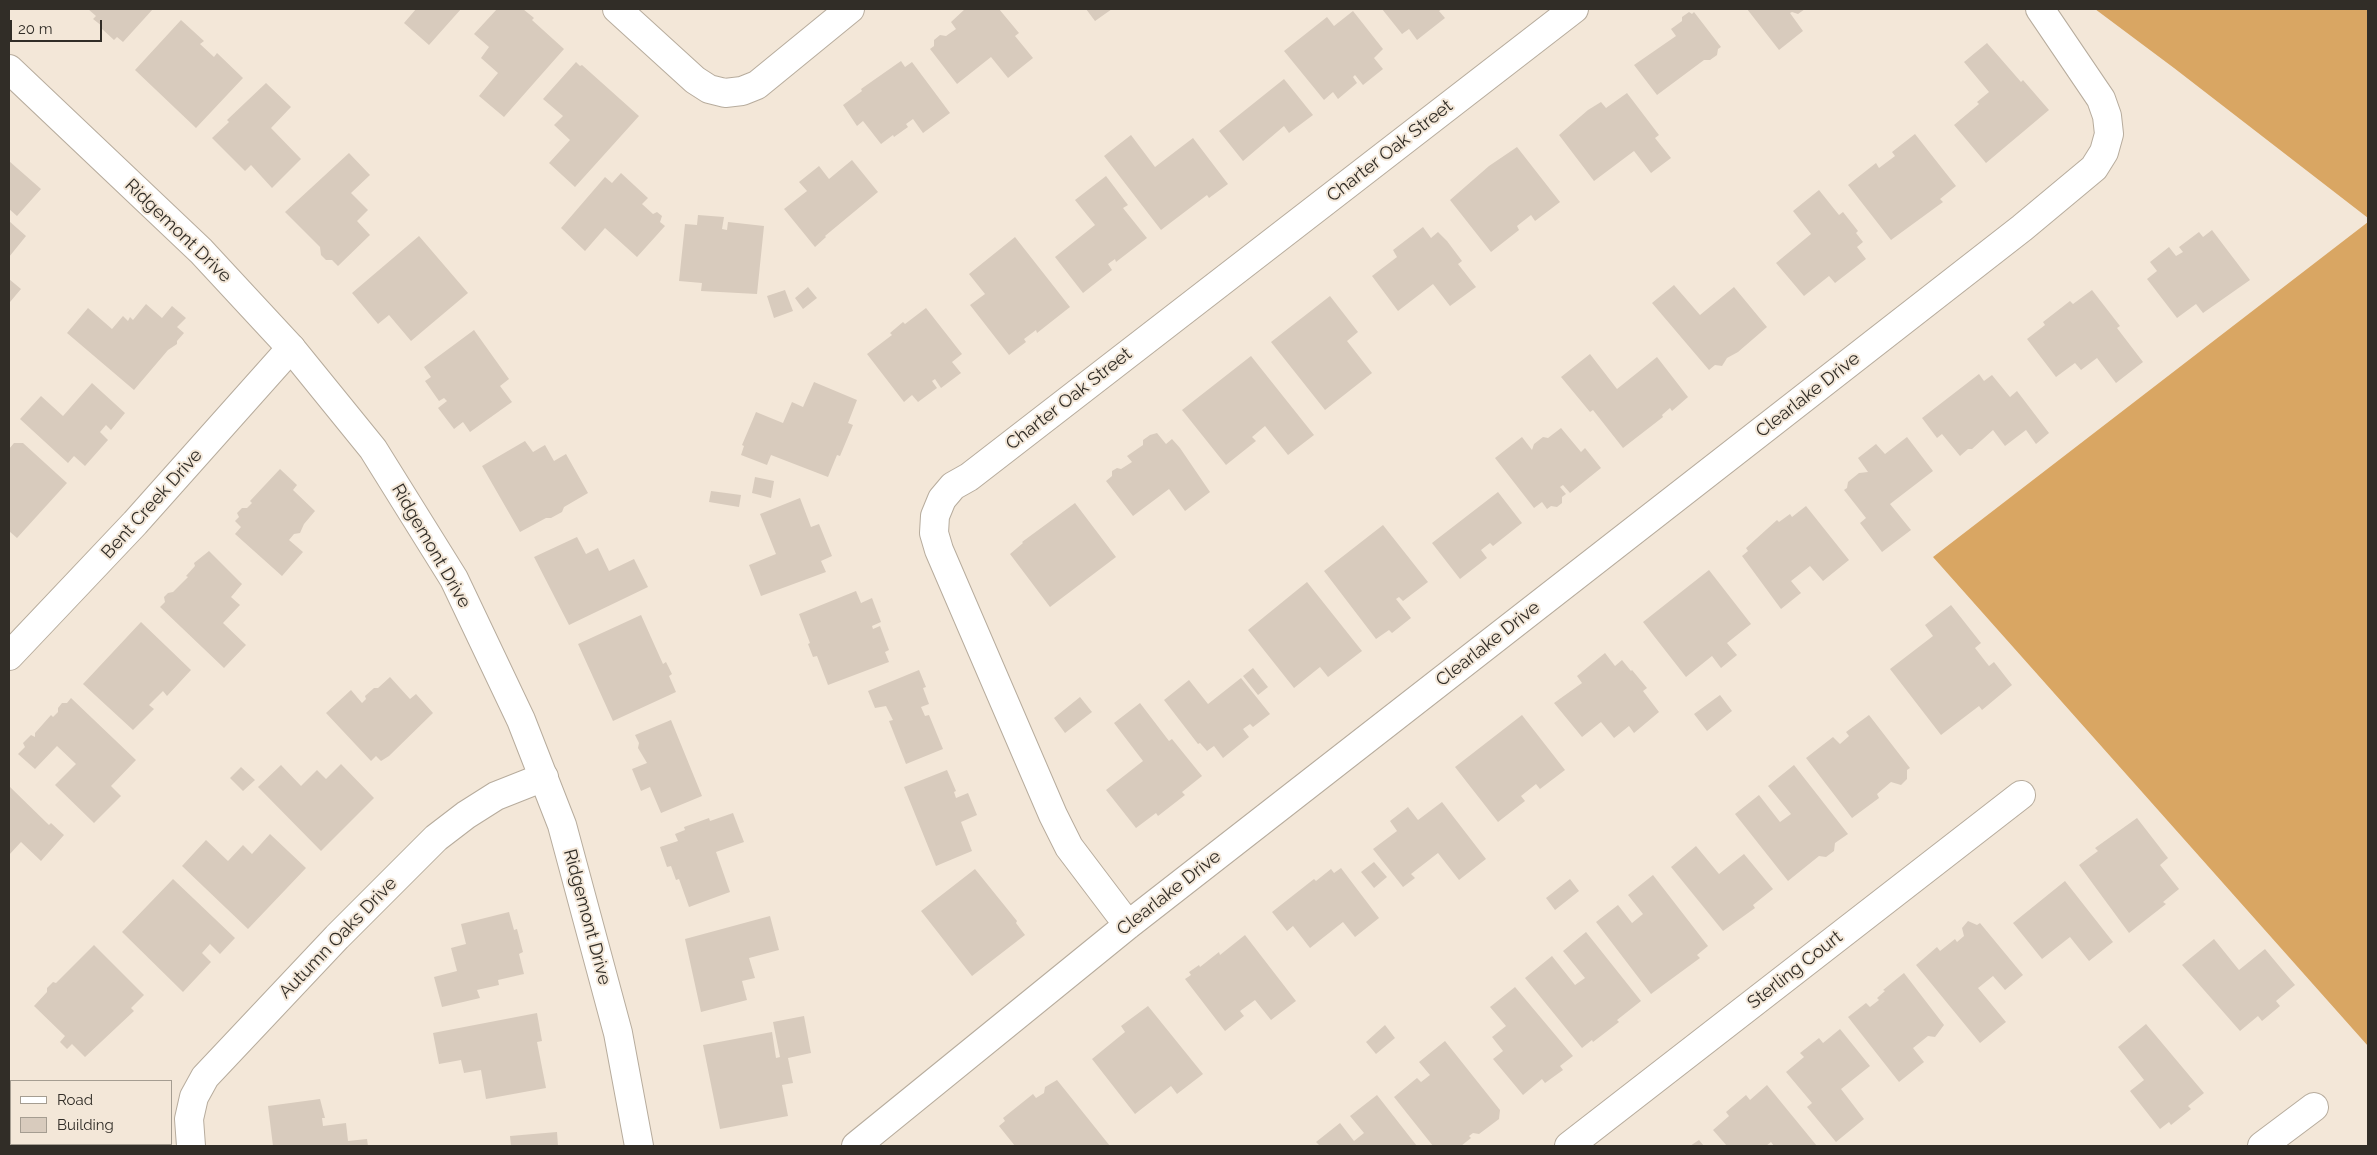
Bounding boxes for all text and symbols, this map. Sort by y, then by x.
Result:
scale bar [12,10,105,42]
text: 20 m [18,20,53,38]
street label: Charter Oak Street [1323,95,1457,207]
street label: Ridgemont Drive [120,175,236,287]
street label: Charter Oak Street [1002,343,1136,455]
street label: Clearlake Drive [1752,348,1864,442]
street label: Bent Creek Drive [97,445,207,563]
street label: Ridgemont Drive [387,480,475,612]
street label: Clearlake Drive [1432,597,1544,691]
street label: Clearlake Drive [1113,846,1225,940]
street label: Ridgemont Drive [558,847,616,987]
street label: Autumn Oaks Drive [275,873,401,1003]
street label: Sterling Court [1743,926,1847,1014]
legend [10,1080,172,1145]
text: Road [57,1091,93,1109]
text: Building [57,1116,114,1134]

